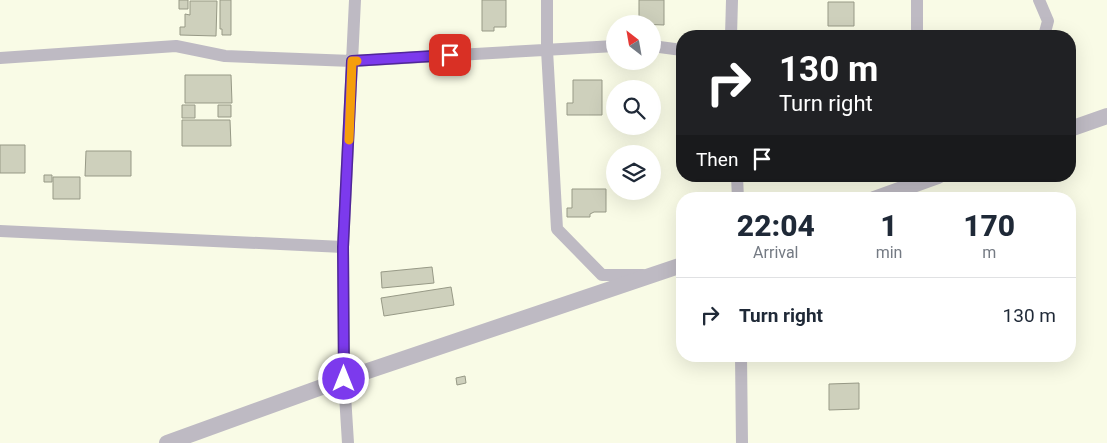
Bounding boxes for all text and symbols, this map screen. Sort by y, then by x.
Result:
north arrow [606,15,661,70]
map controls [606,15,661,200]
pin [429,34,471,76]
icon: arrive [436,41,464,69]
text: 130 m [779,49,878,90]
icon: right [696,50,761,115]
button: search [606,80,661,135]
text: Turn right [779,91,873,116]
button: layers [606,145,661,200]
icon: arrive [748,145,776,173]
text: Then [696,148,738,171]
text: 22:04 [737,208,815,243]
text: 1 [880,208,898,243]
text: 170 [963,208,1015,243]
text: Arrival [753,243,799,262]
text: min [876,243,902,262]
text: m [982,243,996,262]
icon: right [696,301,724,329]
text: Turn right [739,304,823,327]
text: 130 m [1003,304,1056,327]
position arrow [317,352,369,404]

